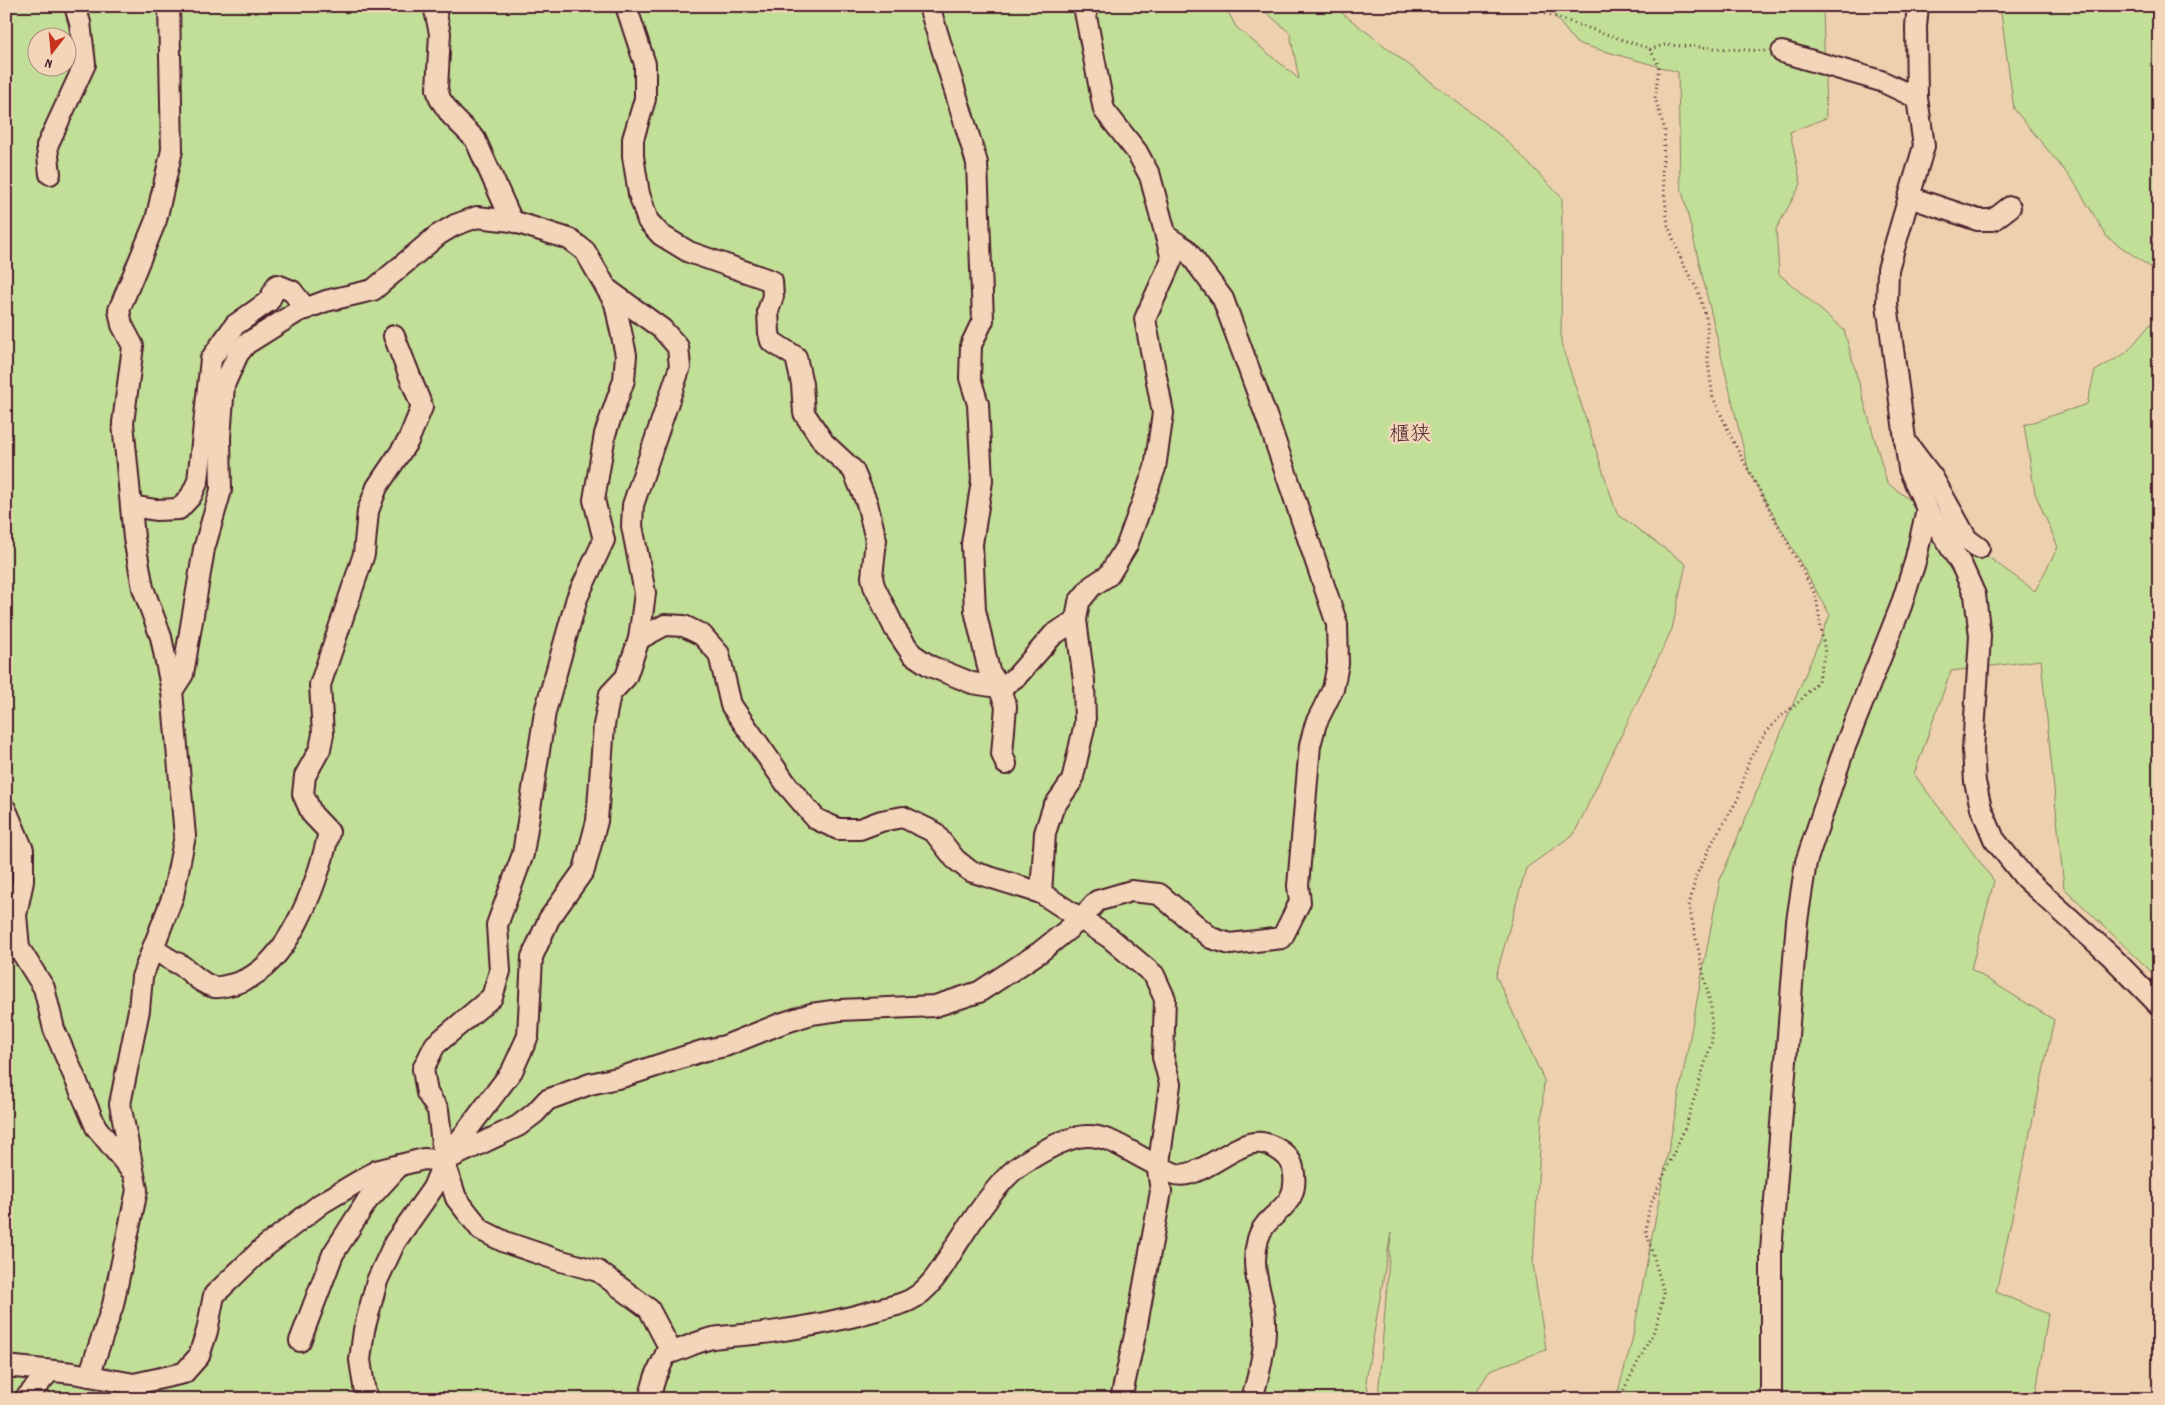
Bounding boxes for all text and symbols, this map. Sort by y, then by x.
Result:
north arrow [28,28,78,78]
text: N [43,52,55,73]
district label: 櫃狭 [1389,421,1431,451]

